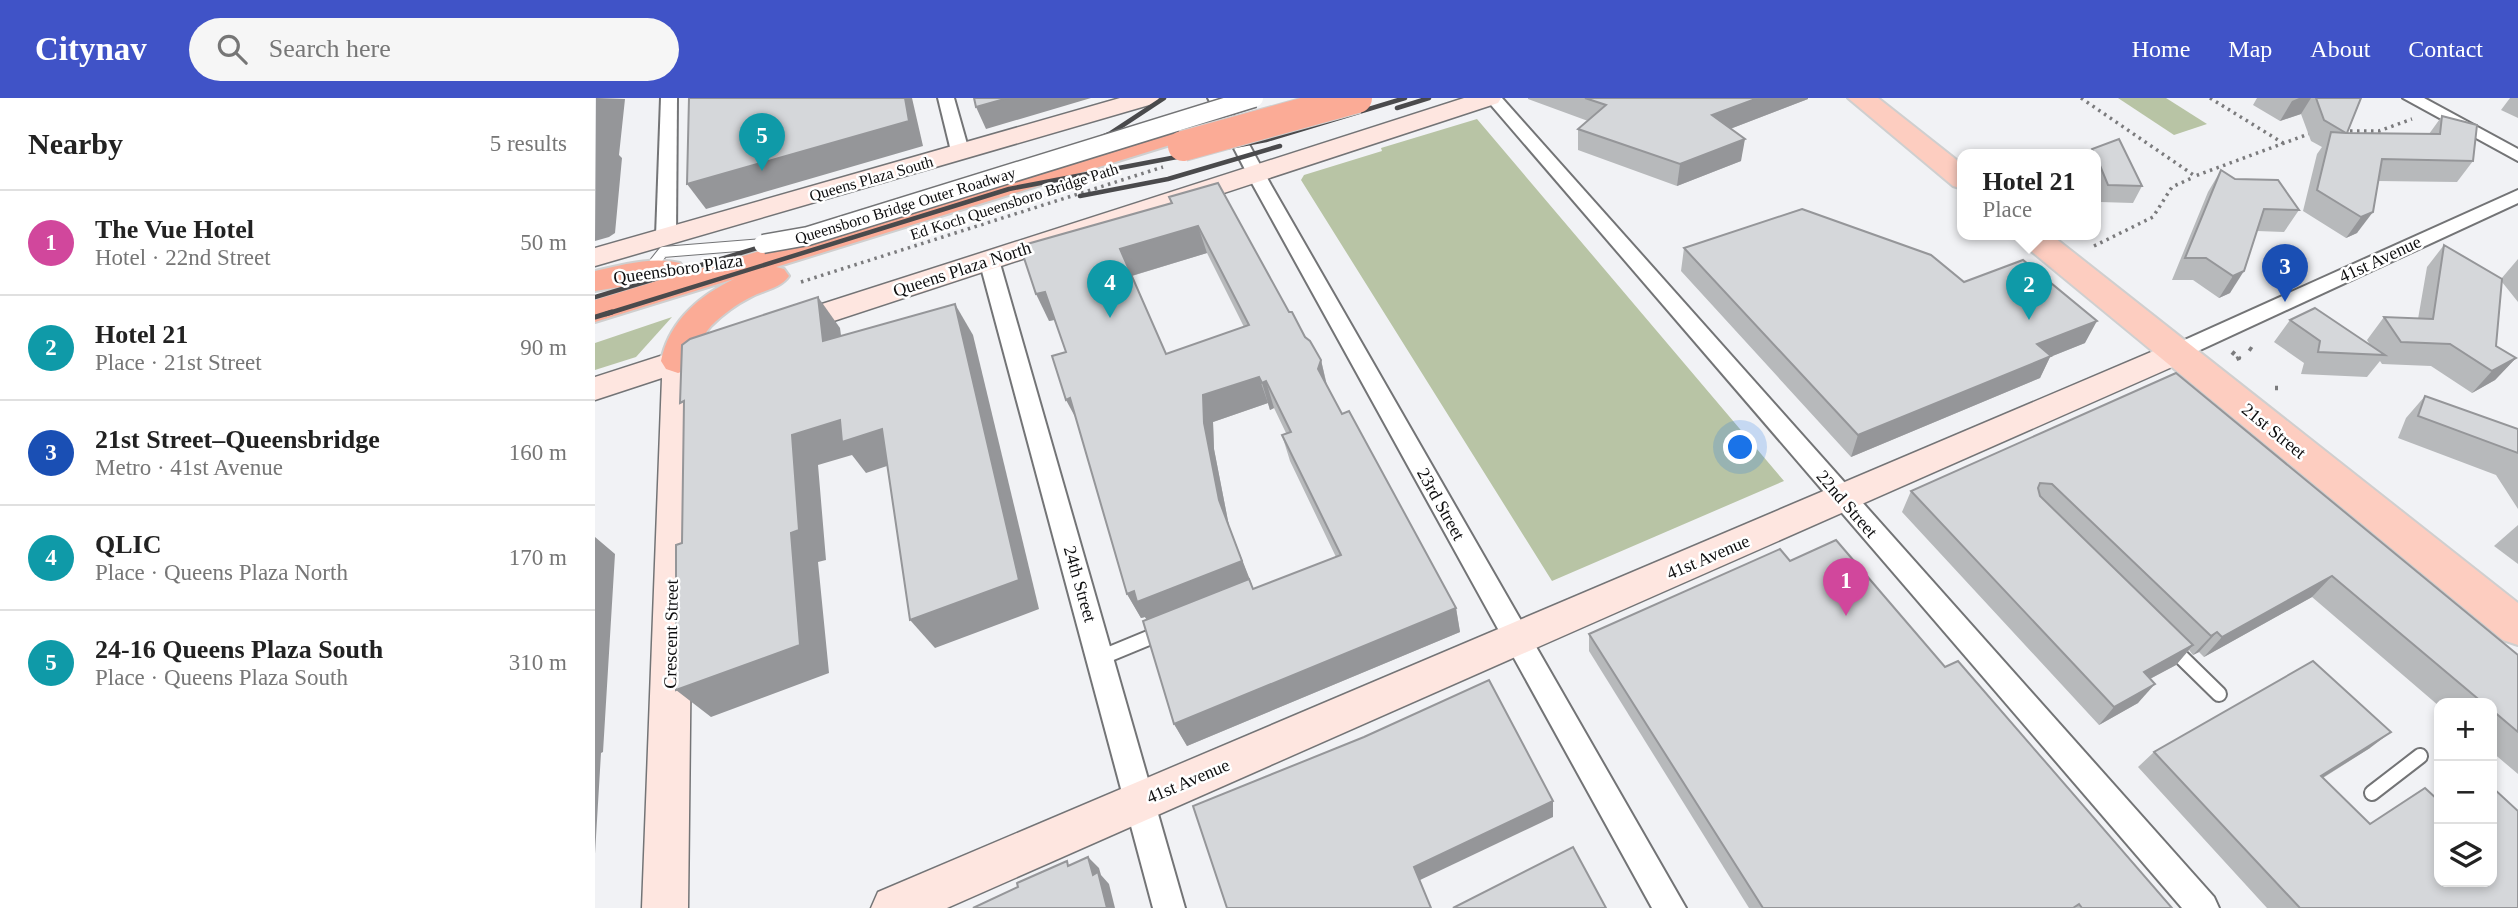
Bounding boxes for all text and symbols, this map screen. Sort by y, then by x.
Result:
search box [189,18,679,81]
icon: search [213,30,251,68]
text: Citynav [35,31,147,67]
text: Search here [269,34,391,63]
text: Home [2132,36,2190,62]
text: Map [2228,36,2272,62]
text: About [2310,36,2370,62]
text: Contact [2408,36,2483,62]
pin: 5 [739,113,785,171]
text: Nearby [28,127,123,160]
text: 5 results [490,131,567,156]
popup [1957,149,2101,240]
street label: Queens Plaza South [807,153,935,204]
street label: Ed Koch Queensboro Bridge Path [908,160,1121,244]
street label: Queensboro Bridge Outer Roadway [793,164,1018,248]
text: Hotel 21 [1982,167,2076,196]
text: Place [1982,197,2032,222]
text: The Vue Hotel [95,215,254,244]
text: 1 [45,230,57,255]
text: 50 m [520,230,567,255]
street label: 41st Avenue [2336,231,2424,287]
street label: Queens Plaza North [890,237,1034,301]
pin: 3 [2262,244,2308,302]
text: Hotel · 22nd Street [95,245,271,270]
street label: Queensboro Plaza [612,250,744,288]
pin: 4 [1087,260,1133,318]
pin: 2 [2006,262,2052,320]
text: Hotel 21 [95,320,188,349]
text: 2 [45,335,57,360]
text: 90 m [520,335,567,360]
text: Place · 21st Street [95,350,262,375]
street label: 21st Street [2238,399,2310,463]
text: 21st Street–Queensbridge [95,425,380,454]
your location [1723,430,1757,464]
text: 3 [45,440,57,465]
text: 160 m [509,440,567,465]
text: Metro · 41st Avenue [95,455,283,480]
street label: 23rd Street [1413,464,1469,544]
street label: 22nd Street [1812,466,1882,542]
text: QLIC [95,530,161,559]
street label: 41st Avenue [1664,531,1752,583]
street label: 24th Street [1060,544,1100,624]
text: 4 [45,545,57,570]
text: 170 m [509,545,567,570]
pin: 1 [1823,558,1869,616]
text: Place · Queens Plaza North [95,560,348,585]
street label: Crescent Street [660,579,682,689]
text: 24-16 Queens Plaza South [95,635,383,664]
text: 5 [45,650,57,675]
text: 310 m [509,650,567,675]
text: Place · Queens Plaza South [95,665,348,690]
map controls [2434,698,2497,887]
button: + [2434,698,2497,761]
street label: 41st Avenue [1144,755,1232,807]
button: − [2434,761,2497,824]
button: layers [2434,824,2497,887]

